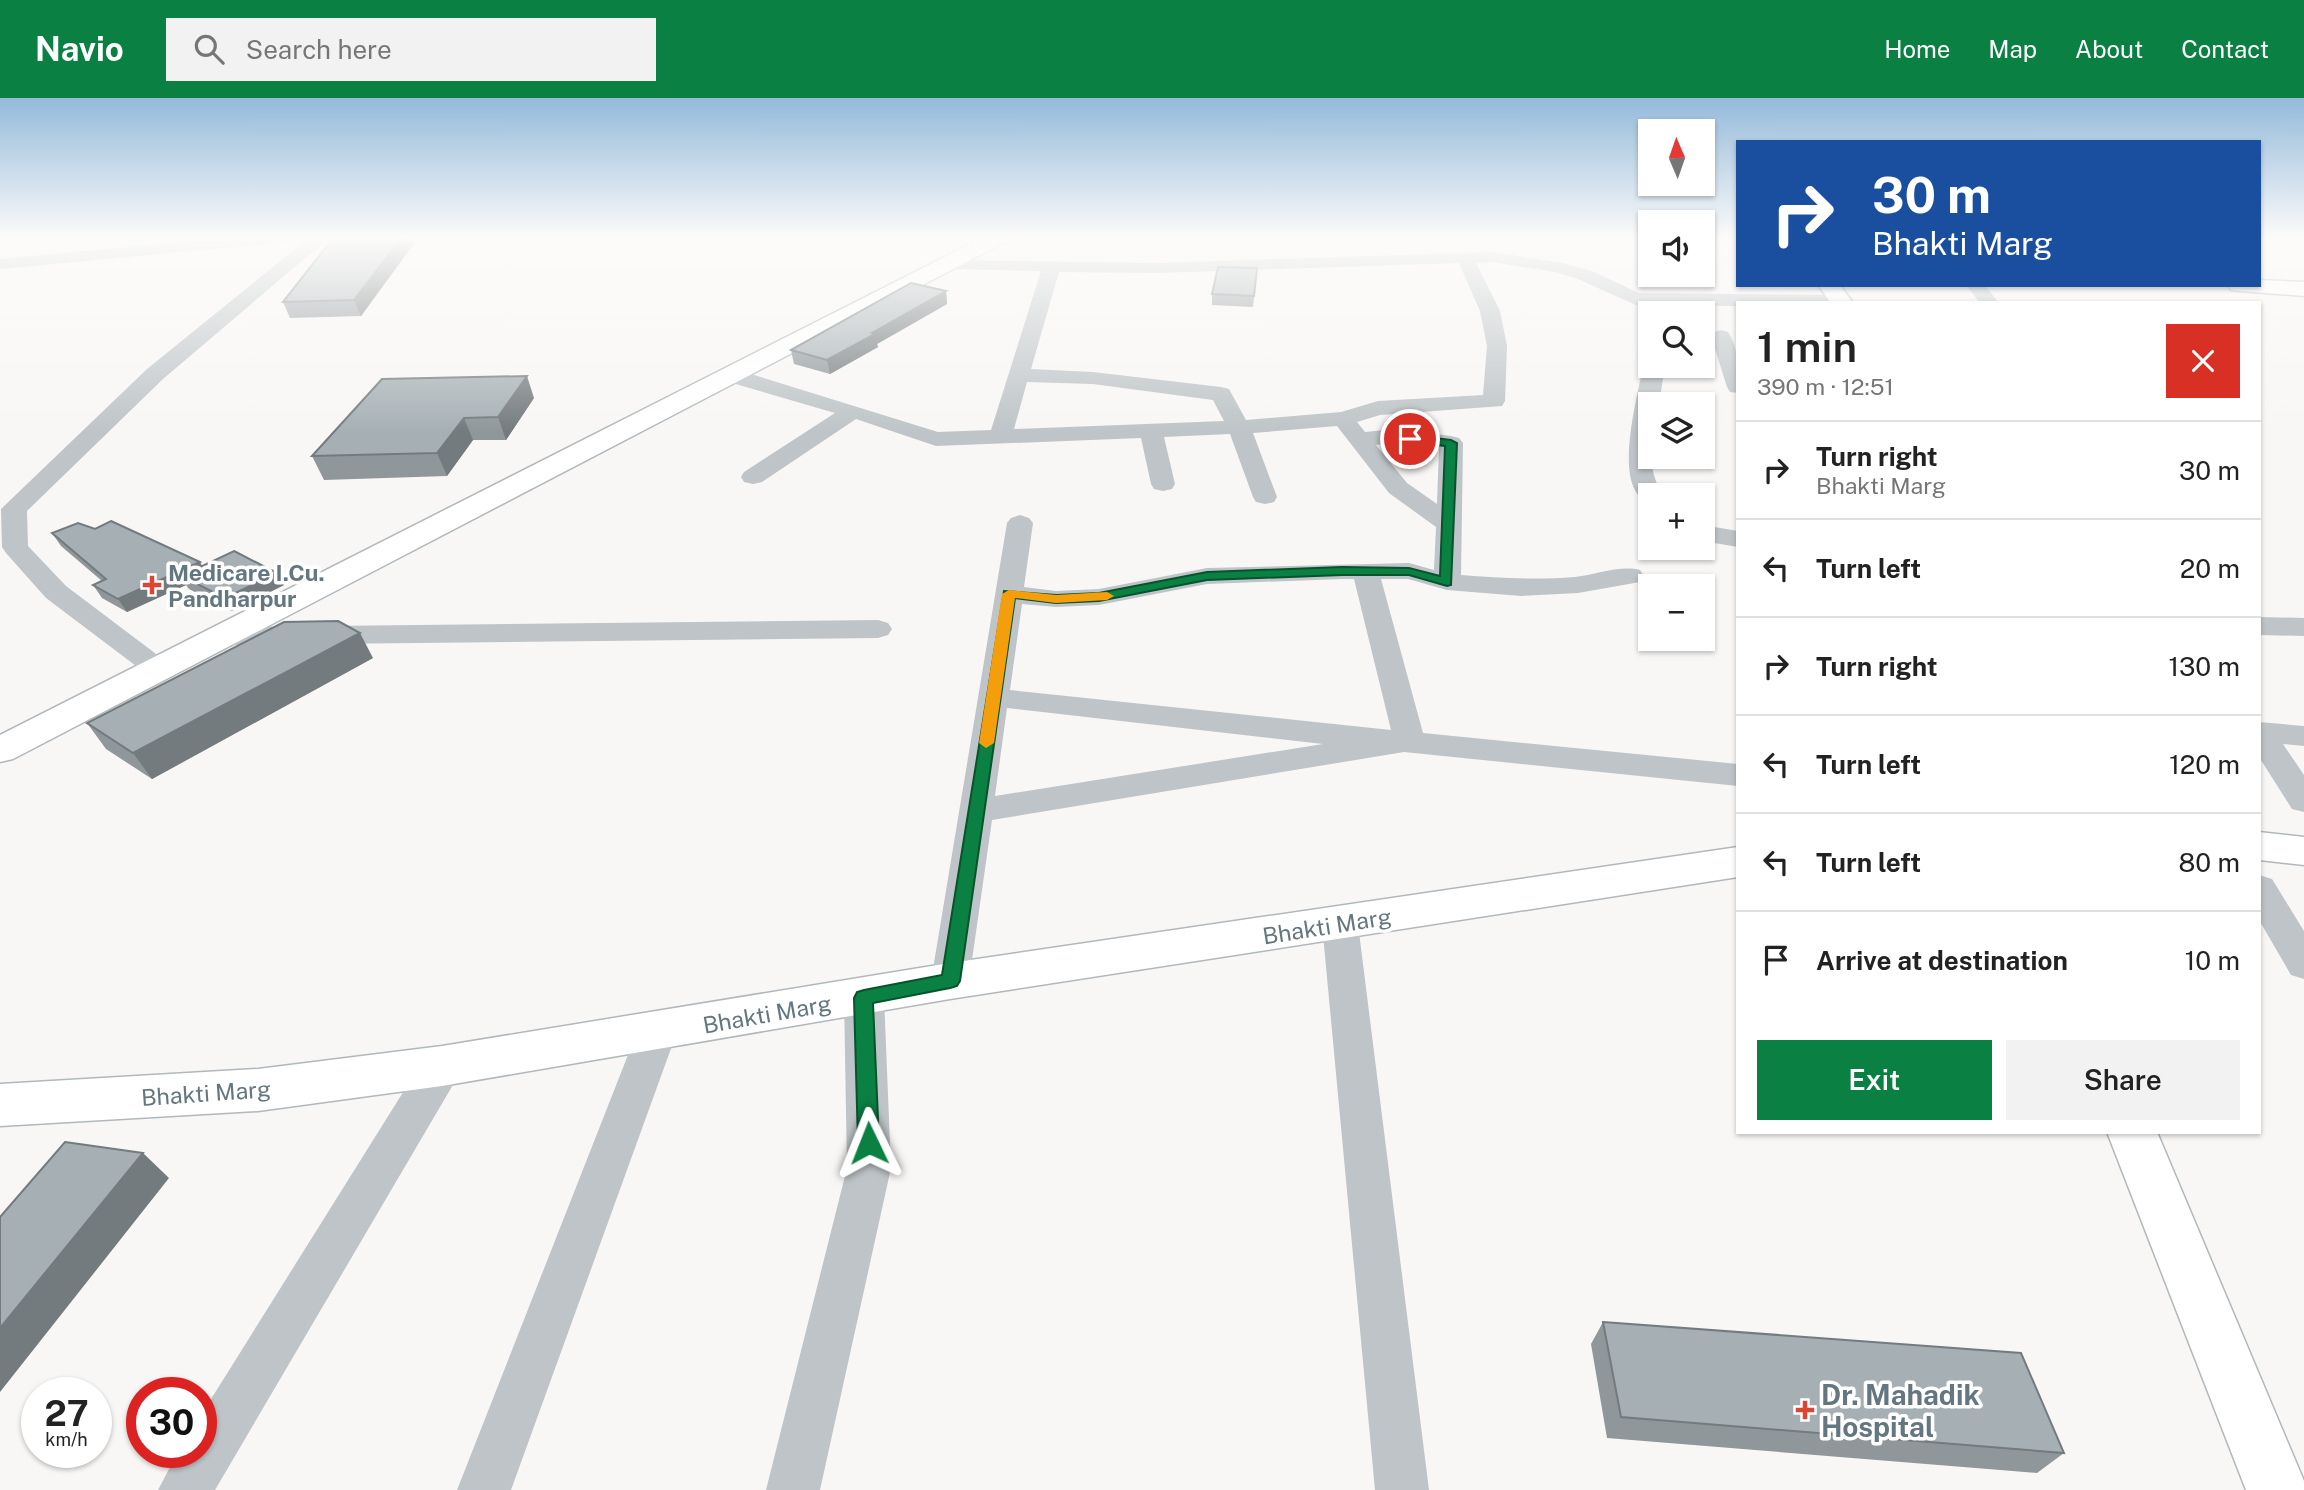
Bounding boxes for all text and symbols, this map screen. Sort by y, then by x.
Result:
search box [166,18,656,81]
text: Navio [35,30,124,68]
icon: search [190,30,228,68]
text: Search here [246,34,392,65]
text: Home [1884,35,1950,63]
text: Map [1988,35,2037,63]
text: About [2075,35,2143,63]
text: Contact [2181,35,2269,63]
north arrow [1638,119,1715,196]
map controls [1638,119,1715,651]
text: 30 m [1872,166,1991,224]
icon: right [1757,168,1848,259]
button: sound [1638,210,1715,287]
text: Bhakti Marg [1872,225,2053,262]
button: search [1638,301,1715,378]
text: 1 min [1757,322,1857,371]
button: close [2166,324,2240,398]
text: 390 m · 12:51 [1757,373,1894,400]
button: layers [1638,392,1715,469]
pin [1380,409,1440,469]
icon: arrive [1391,420,1429,458]
text: Turn right [1816,441,1938,472]
icon: right [1757,451,1795,489]
text: 30 m [2179,455,2240,486]
text: Bhakti Marg [1816,472,1946,499]
button: + [1638,483,1715,560]
icon: left [1757,549,1795,587]
text: Turn left [1816,553,1921,584]
text: 20 m [2180,553,2240,584]
place label: Medicare I.Cu. Pandharpur [168,559,325,612]
button: − [1638,574,1715,651]
marker: Medicare I.Cu. Pandharpur [142,575,162,595]
icon: right [1757,647,1795,685]
text: Turn right [1816,651,1938,682]
text: 130 m [2168,651,2240,682]
icon: left [1757,745,1795,783]
text: Turn left [1816,749,1921,780]
text: 120 m [2169,749,2240,780]
icon: left [1757,843,1795,881]
text: Turn left [1816,847,1921,878]
text: 80 m [2179,847,2240,878]
street label: Bhakti Marg [1261,902,1393,950]
icon: arrive [1757,941,1795,979]
text: Arrive at destination [1816,945,2068,976]
text: 10 m [2185,945,2240,976]
street label: Bhakti Marg [701,989,833,1039]
button: Exit [1757,1040,1992,1120]
button: Share [2006,1040,2240,1120]
street label: Bhakti Marg [140,1075,272,1111]
position arrow [832,1106,906,1180]
speed limit sign: 30 [126,1377,217,1468]
place label: Dr. Mahadik Hospital [1821,1378,1980,1443]
text: 27 [44,1393,89,1434]
marker: Dr. Mahadik Hospital [1795,1400,1815,1420]
text: km/h [45,1429,88,1450]

